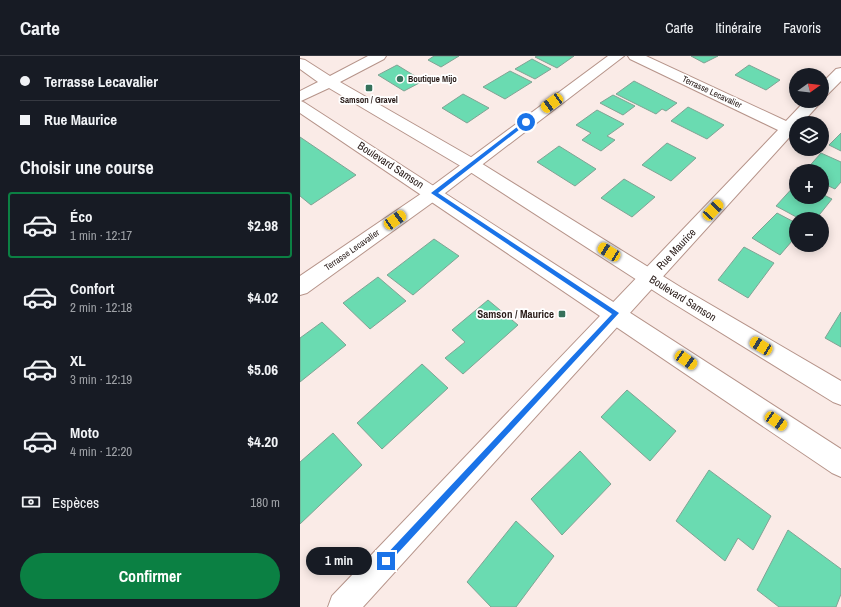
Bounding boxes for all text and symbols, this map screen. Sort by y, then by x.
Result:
text: Carte [20,15,60,41]
text: Carte [665,19,693,37]
text: Itinéraire [715,19,761,37]
text: Favoris [783,19,821,37]
north arrow [789,68,829,108]
map controls [789,68,829,252]
text: Terrasse Lecavalier [44,71,158,92]
place label: Boutique Mijo [408,73,457,85]
street label: Terrasse Lecavalier [680,73,744,111]
marker: Boutique Mijo [395,74,405,84]
marker: Samson / Gravel [364,83,374,93]
car [539,91,565,115]
place label: Samson / Gravel [340,94,398,106]
text: Rue Maurice [44,109,117,130]
route start [517,113,535,131]
button: layers [789,116,829,156]
street label: Boulevard Samson [355,138,427,192]
text: Choisir une course [20,155,154,180]
button: + [789,164,829,204]
car [700,197,726,223]
text: Éco [70,206,93,227]
icon: car [22,207,58,243]
car [382,208,408,232]
button: − [789,212,829,252]
text: $2.98 [247,215,278,236]
street label: Rue Maurice [653,225,699,273]
street label: Terrasse Lecavalier [322,226,382,273]
text: 1 min · 12:17 [70,227,132,244]
car [596,241,622,263]
street label: Boulevard Samson [647,272,719,324]
text: Confort [70,278,114,299]
icon: car [22,279,58,315]
text: $4.02 [247,287,278,308]
text: 2 min · 12:18 [70,299,132,316]
place label: Samson / Maurice [477,307,554,321]
marker: Samson / Maurice [557,309,567,319]
car [748,335,774,357]
car [673,348,699,372]
text: XL [70,350,86,371]
icon: car [22,351,58,387]
text: $5.06 [247,359,278,380]
text: 3 min · 12:19 [70,371,132,388]
car [763,409,789,433]
text: Moto [70,422,99,443]
icon: car [22,423,58,459]
text: $4.20 [247,431,278,452]
text: 4 min · 12:20 [70,443,132,460]
icon: cash [20,491,42,513]
text: Espèces [52,492,99,513]
text: 180 m [250,494,280,511]
callout: 1 min [306,547,372,575]
text: 1 min [325,552,353,569]
route end [377,552,395,570]
button: Confirmer [20,553,280,599]

